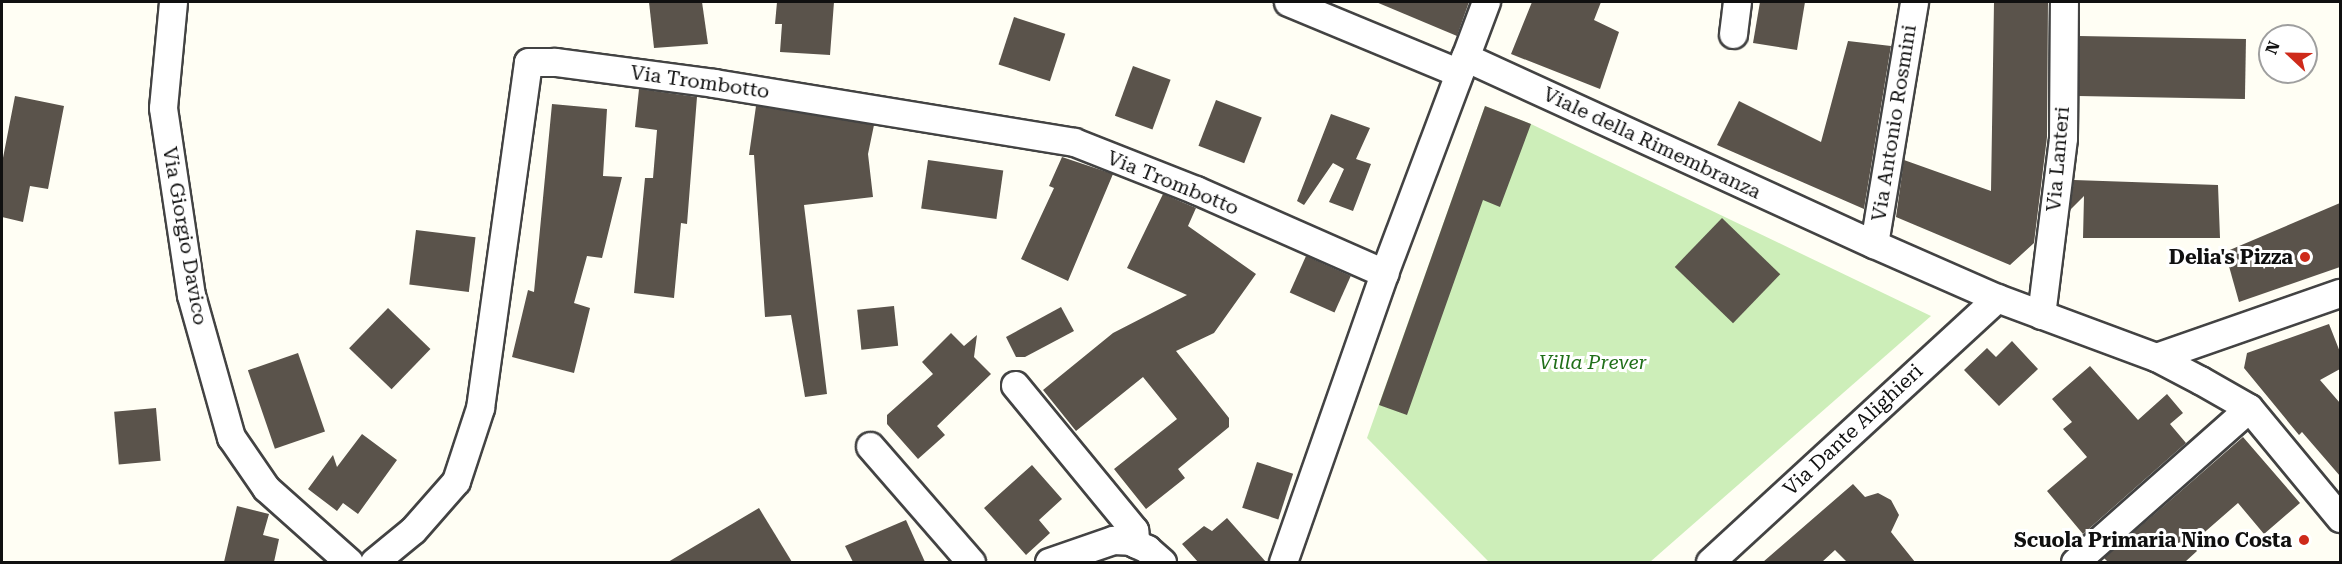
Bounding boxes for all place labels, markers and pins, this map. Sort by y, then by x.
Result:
place label: Delia's Pizza [2169,245,2293,269]
marker: Delia's Pizza [2298,250,2312,264]
place label: Scuola Primaria Nino Costa [2014,528,2292,552]
marker: Scuola Primaria Nino Costa [2297,533,2311,547]

